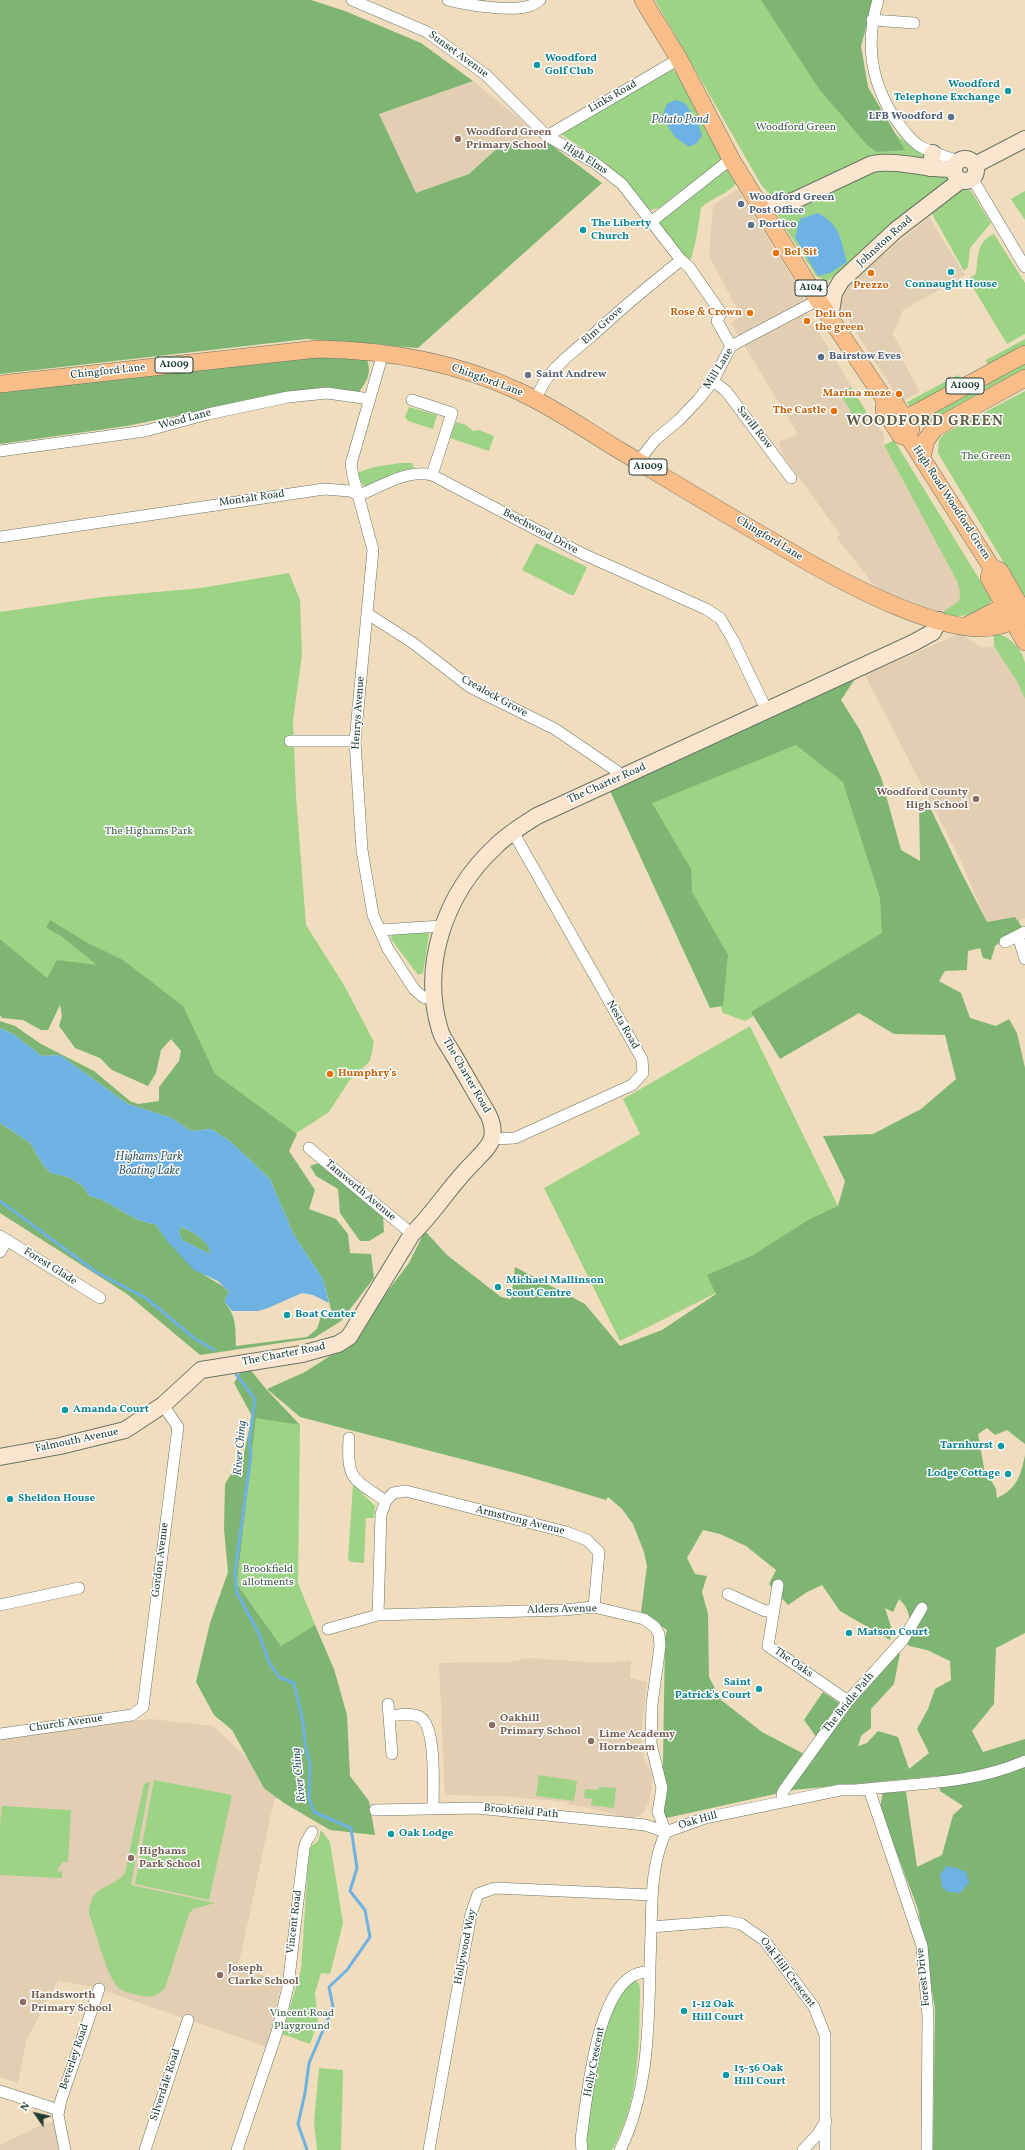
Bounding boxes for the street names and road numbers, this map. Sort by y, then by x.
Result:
street label: Sunset Avenue [425,29,491,81]
street label: Links Road [586,78,640,116]
street label: High Elms [560,140,610,178]
street label: Johnston Road [854,214,916,270]
road number: A104 [795,280,827,296]
street label: Elm Grove [580,304,626,348]
street label: Mill Lane [701,346,737,392]
road number: A1009 [155,357,193,373]
street label: Chingford Lane [70,362,146,382]
street label: Chingford Lane [449,362,525,400]
road number: A1009 [946,378,984,394]
street label: Savill Row [733,404,775,452]
street label: Wood Lane [157,407,213,433]
street label: High Road Woodford Green [909,443,993,563]
road number: A1009 [629,459,667,475]
street label: Montalt Road [218,488,286,510]
street label: Beechwood Drive [500,507,580,557]
street label: Chingford Lane [733,514,805,564]
street label: Crealock Grove [459,673,529,721]
street label: Henrys Avenue [350,676,368,750]
street label: The Charter Road [566,761,648,807]
street label: Nesta Road [603,998,641,1052]
street label: The Charter Road [439,1036,493,1116]
street label: Tamworth Avenue [322,1158,398,1224]
street label: Forest Glade [21,1245,79,1289]
street label: The Charter Road [241,1340,327,1370]
street label: Falmouth Avenue [34,1426,120,1456]
street label: Armstrong Avenue [474,1504,566,1538]
street label: Gordon Avenue [150,1522,172,1598]
street label: Alders Avenue [527,1603,597,1617]
street label: The Oaks [771,1645,815,1681]
street label: The Bridle Path [821,1670,877,1736]
street label: Church Avenue [28,1712,104,1736]
street label: Brookfield Path [483,1802,559,1822]
street label: Oak Hill [677,1809,719,1833]
street label: Vincent Road [285,1889,305,1955]
street label: Hollywood Way [452,1908,480,1986]
street label: Oak Hill Crescent [756,1935,818,2011]
street label: Forest Drive [914,1947,934,2007]
street label: Beverley Road [58,2022,92,2092]
street label: Holly Crescent [582,2026,608,2098]
street label: Silverdale Road [148,2047,184,2123]

